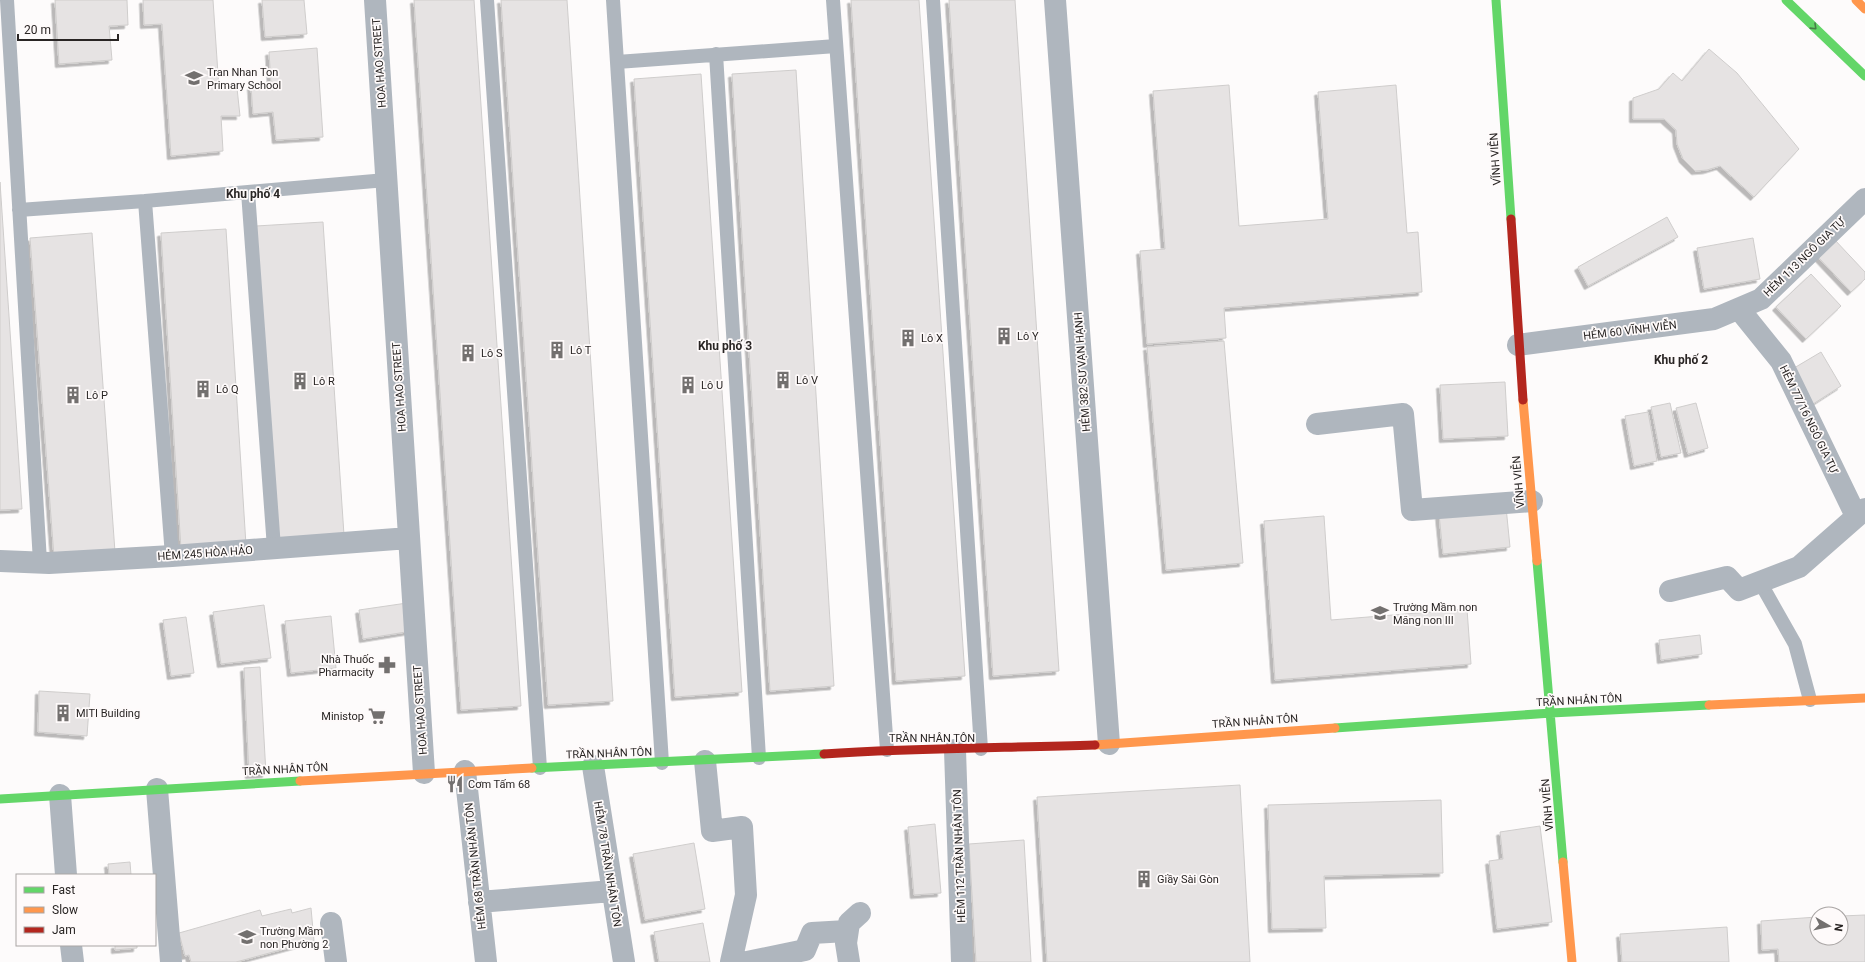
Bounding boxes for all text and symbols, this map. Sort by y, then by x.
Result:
scale bar [18,16,118,42]
street label: HOA HAO STREET [370,17,389,108]
one-way arrow [1809,22,1817,30]
text: 20 m [24,23,51,37]
place label: Tran Nhan Ton Primary School [207,66,281,92]
school or university icon: Tran Nhan Ton Primary School [184,68,204,88]
street label: VĨNH VIỄN [1486,132,1504,186]
district label: Khu phố 4 [226,187,280,201]
street label: HẺM 113 NGÔ GIA TỰ [1760,214,1849,299]
street label: HẺM 382 SƯ VẠN HẠNH [1071,312,1093,432]
street label: HẺM 60 VĨNH VIỄN [1582,317,1678,343]
building icon: Lô Y [994,326,1014,346]
building icon: Lô X [898,328,918,348]
place label: Lô Y [1017,330,1039,343]
place label: Lô X [921,332,943,345]
district label: Khu phố 3 [698,339,752,353]
building icon: Lô T [547,340,567,360]
street label: HOA HAO STREET [390,341,409,432]
building icon: Lô S [458,343,478,363]
place label: Lô T [570,344,592,357]
place label: Lô S [481,347,503,360]
district label: Khu phố 2 [1654,353,1708,367]
street label: HẺM 77/16 NGÔ GIA TỰ [1777,363,1842,477]
building icon: Lô V [773,370,793,390]
building icon: Lô R [290,371,310,391]
place label: Lô V [796,374,818,387]
place label: Lô R [313,375,335,388]
building icon: Lô U [678,375,698,395]
building icon: Lô Q [193,379,213,399]
place label: Lô U [701,379,723,392]
place label: Lô Q [216,383,239,396]
building icon: Lô P [63,385,83,405]
place label: Lô P [86,389,108,402]
street label: VĨNH VIỄN [1509,455,1527,509]
street label: HẺM 245 HÒA HẢO [157,543,253,563]
place label: Trường Mầm non Măng non III [1393,601,1477,627]
school or university icon: Trường Mầm non Măng non III [1370,603,1390,623]
place label: Nhà Thuốc Pharmacity [318,653,375,679]
pharmacy icon: Nhà Thuốc Pharmacity [377,655,397,675]
street label: HOA HAO STREET [411,664,430,755]
street label: TRẦN NHÂN TÔN [1536,691,1622,709]
building icon: MITI Building [53,703,73,723]
supermarket icon: Ministop [367,706,387,726]
place label: MITI Building [76,707,140,720]
place label: Ministop [321,710,364,723]
street label: TRẦN NHÂN TÔN [1211,711,1299,731]
street label: TRẦN NHÂN TÔN [889,731,975,745]
street label: TRẦN NHÂN TÔN [566,744,652,762]
street label: TRẦN NHÂN TÔN [242,760,328,778]
restaurant icon: Cơm Tấm 68 [445,774,465,794]
place label: Cơm Tấm 68 [468,778,530,791]
street label: VĨNH VIỄN [1538,778,1556,832]
street label: HẺM 112 TRẦN NHÂN TÔN [950,789,968,923]
street label: HẺM 78 TRẦN NHÂN TÔN [591,800,625,928]
street label: HẺM 68 TRẦN NHÂN TÔN [461,802,489,930]
building icon: Giầy Sài Gòn [1134,869,1154,889]
place label: Giầy Sài Gòn [1157,873,1219,886]
legend [16,874,156,946]
text: Fast [52,883,75,897]
text: Slow [52,903,78,917]
north arrow [1809,906,1849,946]
text: Jam [52,923,76,937]
text: N [1831,923,1845,933]
place label: Trường Mầm non Phường 2 [260,925,328,951]
school or university icon: Trường Mầm non Phường 2 [237,927,257,947]

